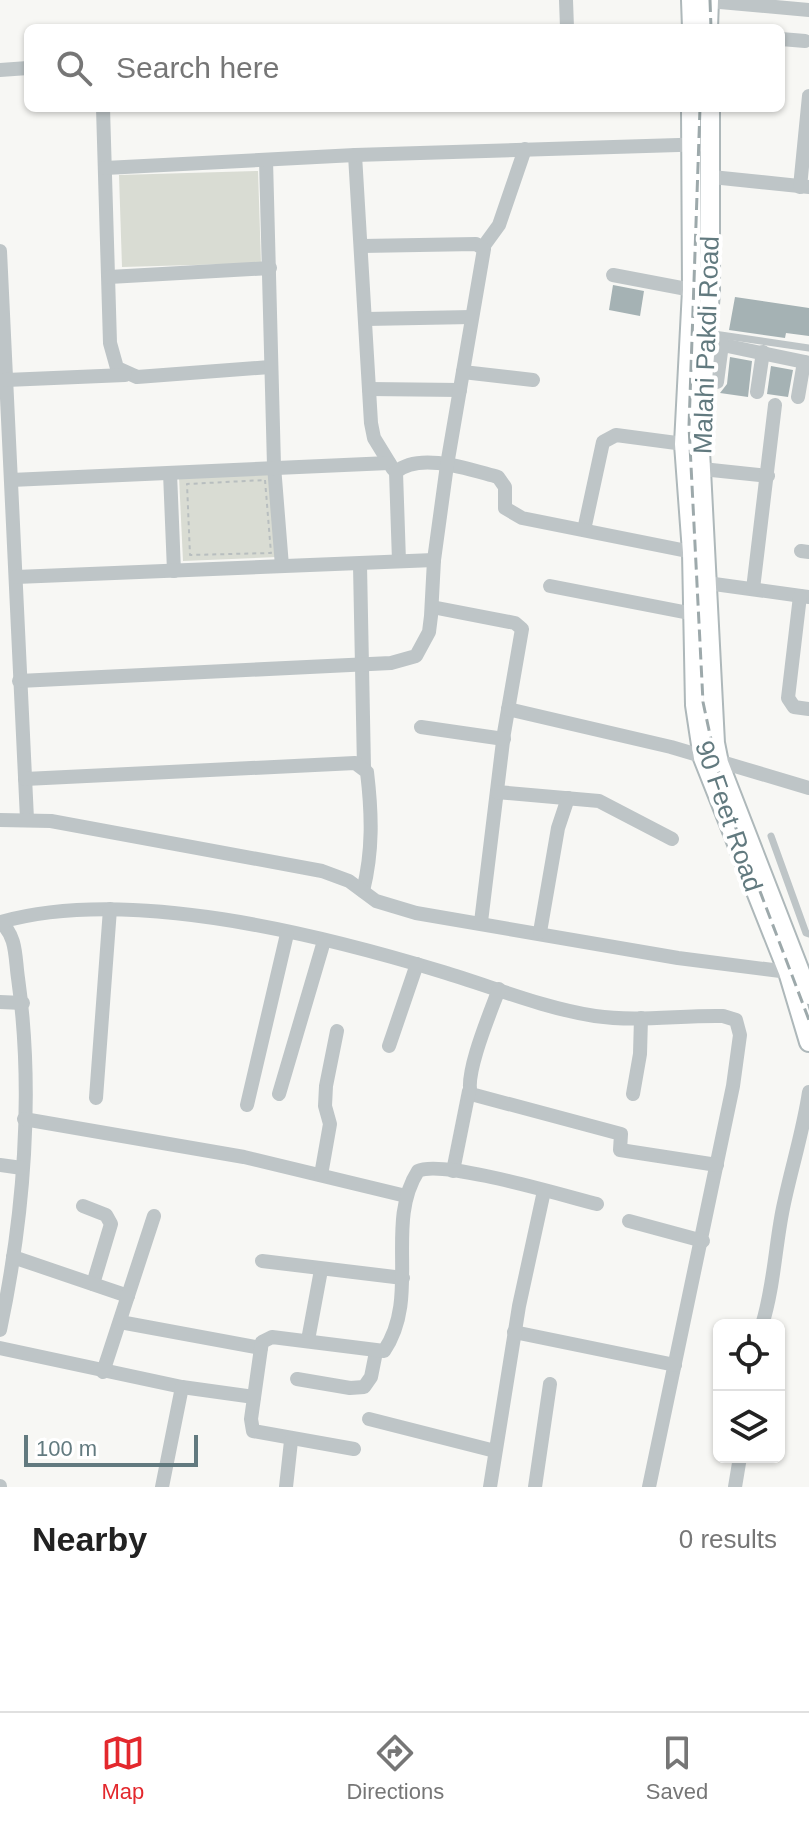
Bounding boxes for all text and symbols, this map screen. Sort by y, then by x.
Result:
search box [24,24,785,112]
icon: search [52,46,96,90]
text: Search here [116,51,279,84]
street label: Malahi Pakdi Road [687,235,725,455]
street label: 90 Feet Road [689,737,769,895]
map controls [713,1319,785,1463]
button: locate [713,1319,785,1391]
button: layers [713,1391,785,1463]
scale bar [24,1431,198,1467]
text: 100 m [36,1436,97,1461]
text: Nearby [32,1520,147,1558]
text: 0 results [679,1524,777,1554]
tab: Map [101,1731,145,1805]
tab: Directions [346,1731,444,1805]
tab: Saved [646,1731,708,1805]

